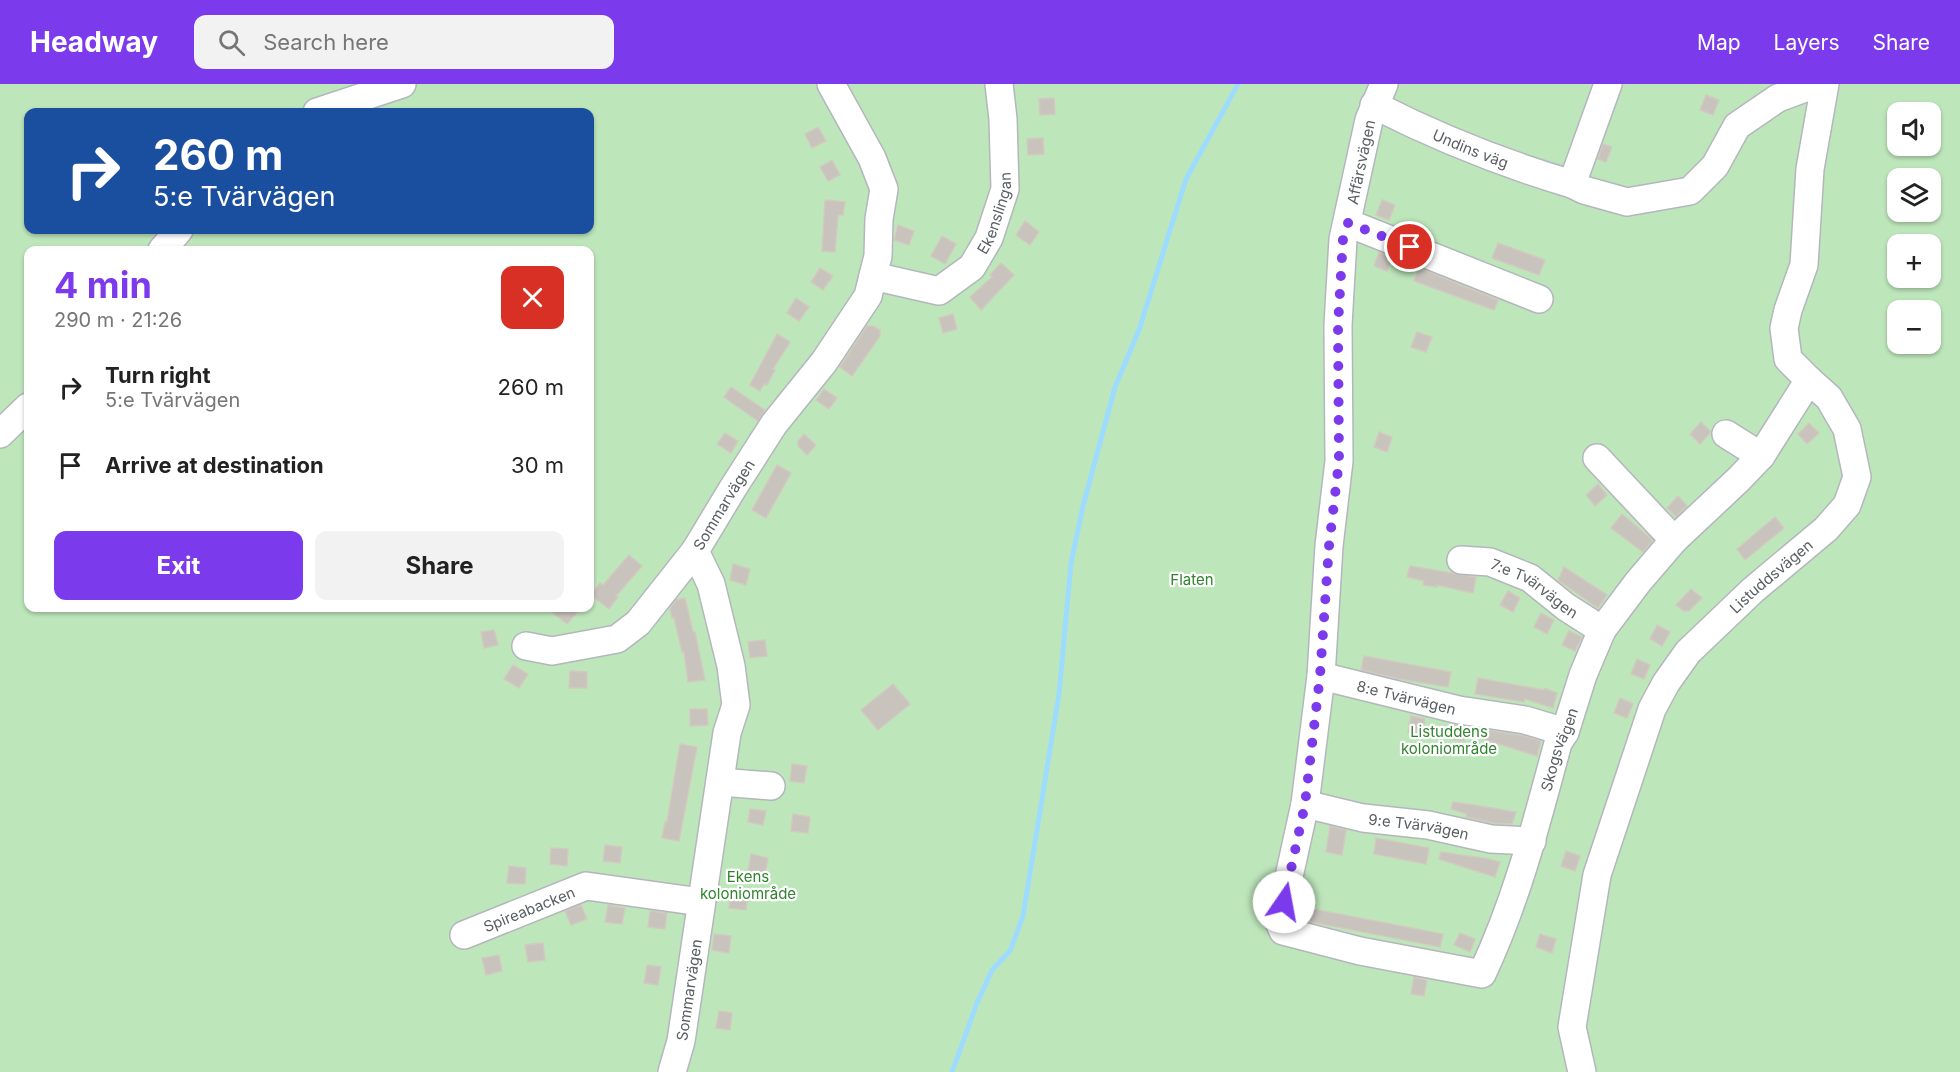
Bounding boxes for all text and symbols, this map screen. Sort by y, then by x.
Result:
search box [194,15,614,69]
text: Headway [30,25,158,59]
icon: search [215,26,248,59]
text: Search here [263,29,389,55]
text: Map [1697,30,1741,55]
text: Layers [1774,30,1840,55]
text: Share [1873,30,1930,55]
map controls [1887,102,1941,354]
button: sound [1887,102,1941,156]
street label: Affärsvägen [1343,118,1379,206]
street label: Undins väg [1430,125,1511,172]
text: 260 m [153,129,283,180]
icon: right [54,132,132,210]
button: layers [1887,168,1941,222]
street label: Ekenslingan [972,172,1015,257]
text: 5:e Tvärvägen [153,180,336,213]
pin [1384,221,1435,272]
icon: arrive [1393,230,1426,263]
button: + [1887,234,1941,288]
text: 4 min [54,263,152,307]
button: close [501,266,564,329]
button: − [1887,300,1941,354]
text: 290 m · 21:26 [54,308,182,332]
text: Turn right [105,362,211,388]
icon: right [54,371,87,404]
text: 260 m [498,374,564,400]
text: 5:e Tvärvägen [105,388,240,412]
icon: arrive [54,449,87,482]
text: Arrive at destination [105,452,324,478]
text: 30 m [511,452,564,478]
street label: Sommarvägen [688,456,758,553]
button: Exit [54,531,303,600]
button: Share [315,531,564,600]
street label: Listuddsvägen [1725,535,1816,617]
street label: 7:e Tvärvägen [1488,554,1582,622]
park label: Flaten [1170,570,1214,589]
street label: 8:e Tvärvägen [1355,676,1458,718]
street label: Skogsvägen [1536,705,1582,793]
park label: Listuddens koloniområde [1401,722,1497,758]
street label: 9:e Tvärvägen [1367,809,1471,843]
park label: Ekens koloniområde [700,867,796,903]
position arrow [1252,870,1316,934]
street label: Spireabacken [480,882,578,936]
street label: Sommarvägen [672,938,706,1042]

